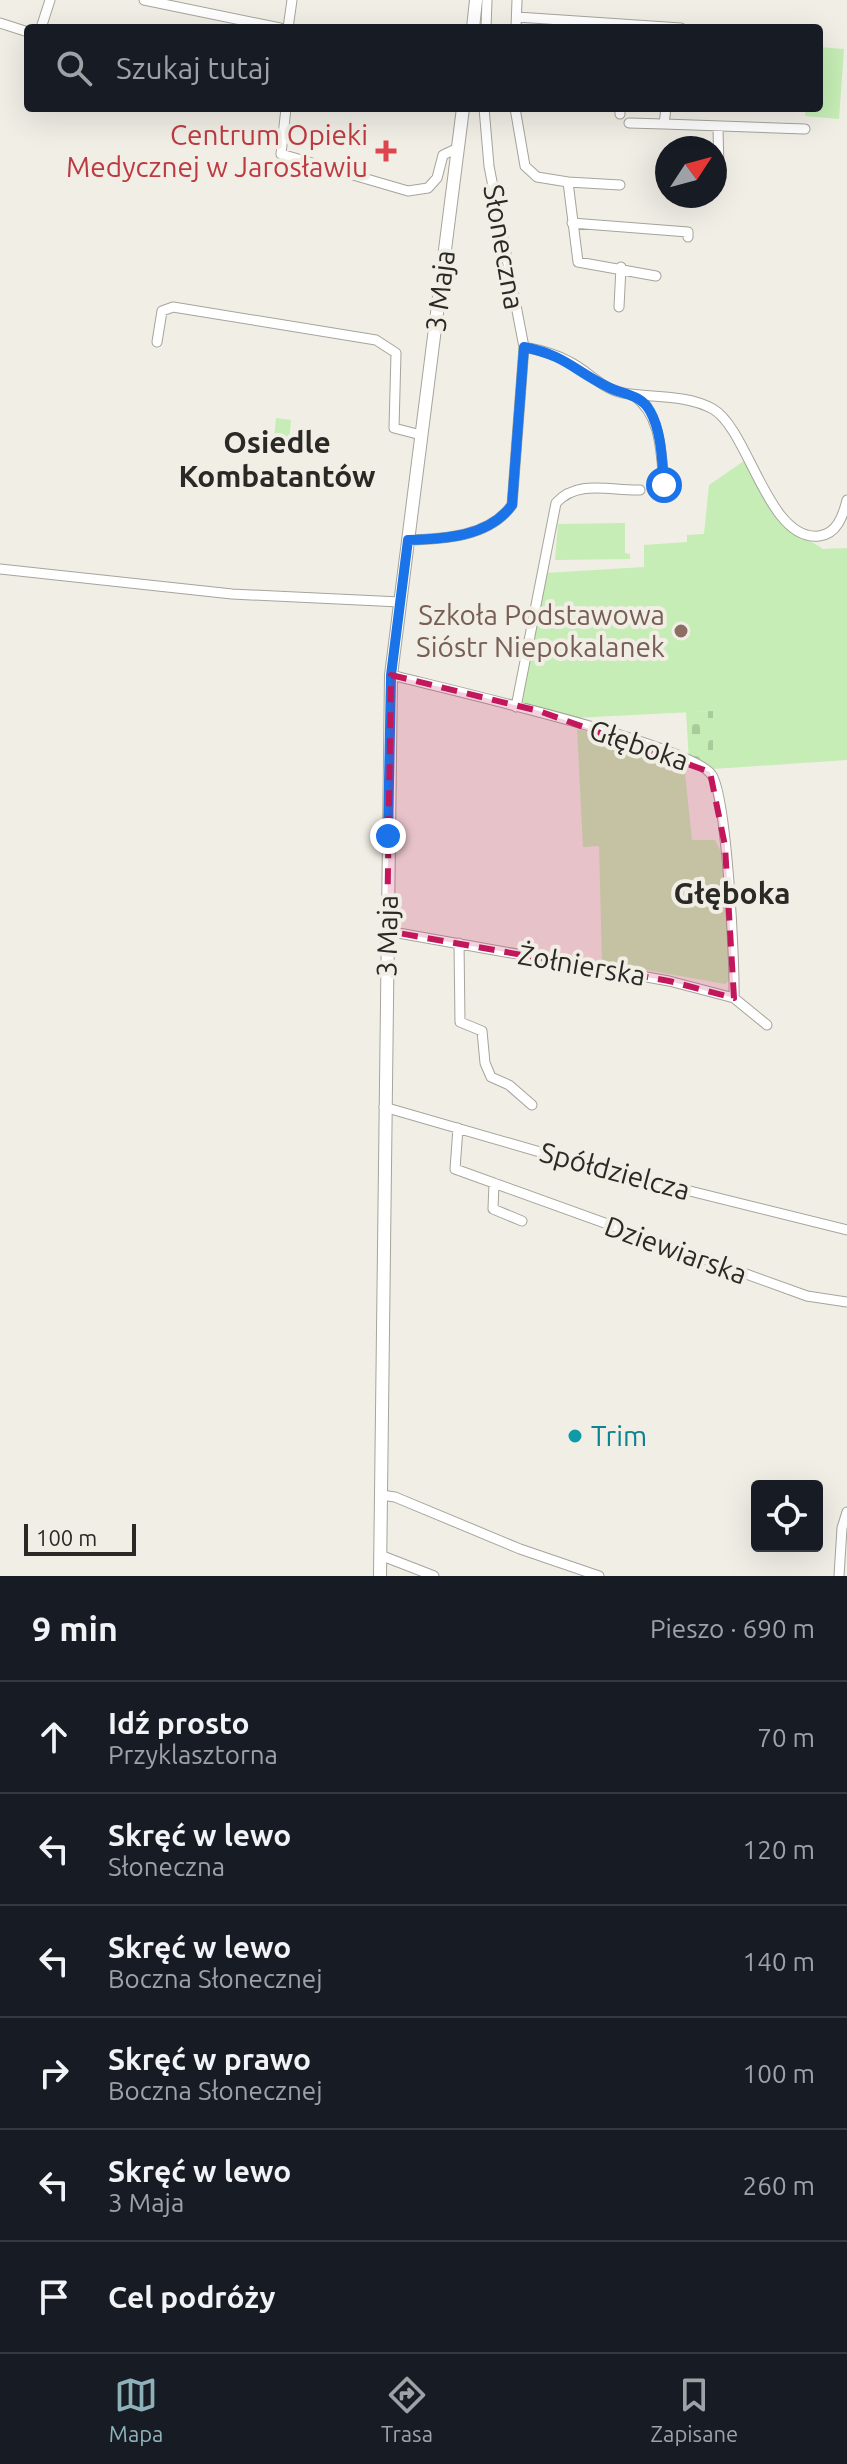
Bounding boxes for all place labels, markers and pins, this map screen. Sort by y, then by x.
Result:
place label: Centrum Opieki Medycznej w Jarosławiu [66,119,368,182]
marker: Centrum Opieki Medycznej w Jarosławiu [375,140,397,162]
place label: Szkoła Podstawowa Sióstr Niepokalanek [416,599,665,662]
marker: Szkoła Podstawowa Sióstr Niepokalanek [672,622,690,640]
place label: Trim [591,1420,647,1451]
marker: Trim [566,1427,584,1445]

